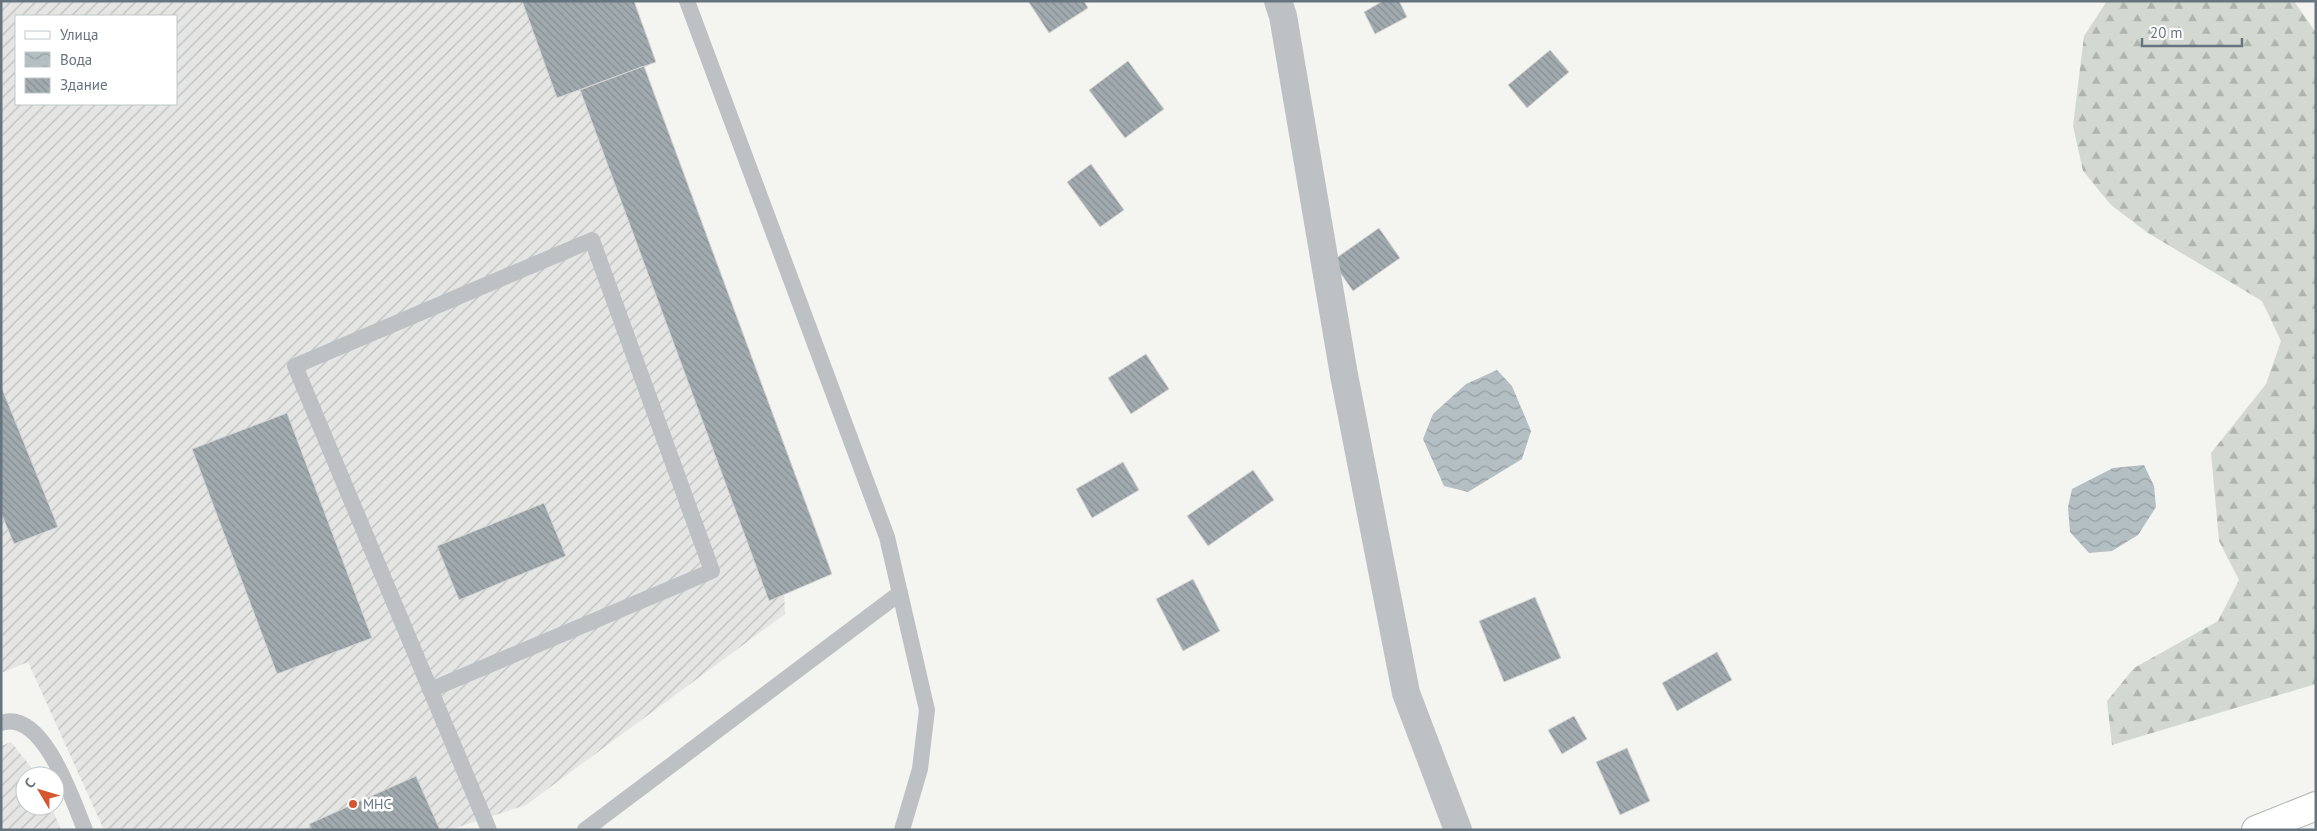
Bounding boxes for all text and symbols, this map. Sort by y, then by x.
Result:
legend [15,15,178,105]
scale bar [2142,15,2242,47]
text: 20 m [2150,23,2183,42]
text: Улица [60,25,98,44]
text: Вода [60,50,92,69]
text: Здание [60,75,108,94]
north arrow [15,766,65,816]
text: С [20,774,39,792]
place label: МНС [363,795,391,813]
marker: МНС [347,798,359,810]

